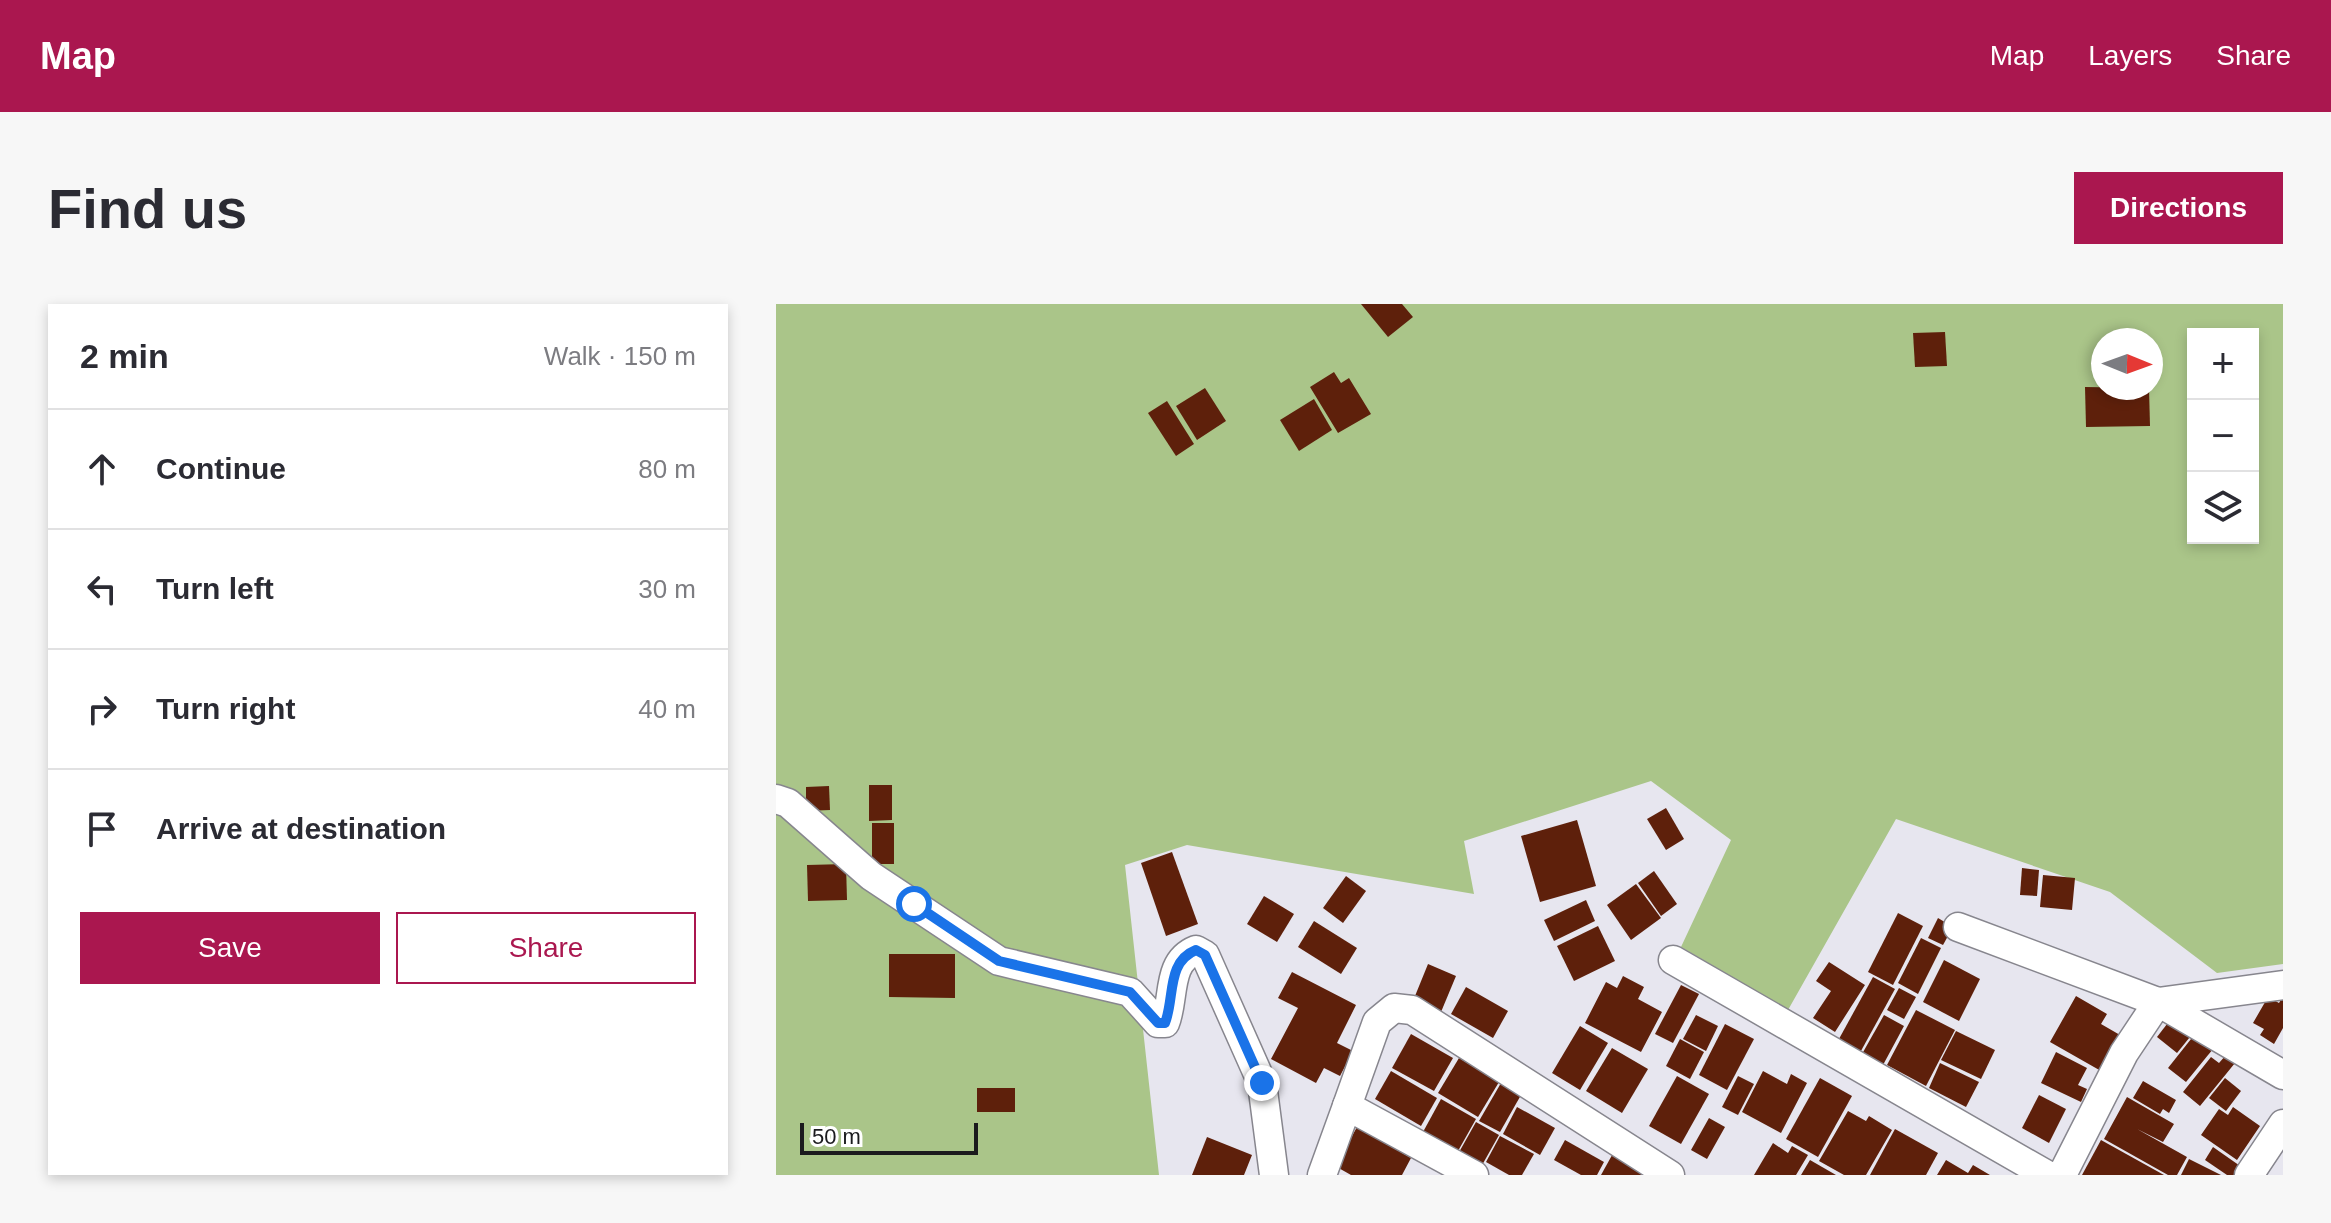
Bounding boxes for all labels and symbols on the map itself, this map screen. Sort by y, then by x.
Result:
north arrow [2091,328,2163,400]
route start [896,886,932,922]
route end [1244,1065,1280,1101]
scale bar [800,1119,978,1155]

